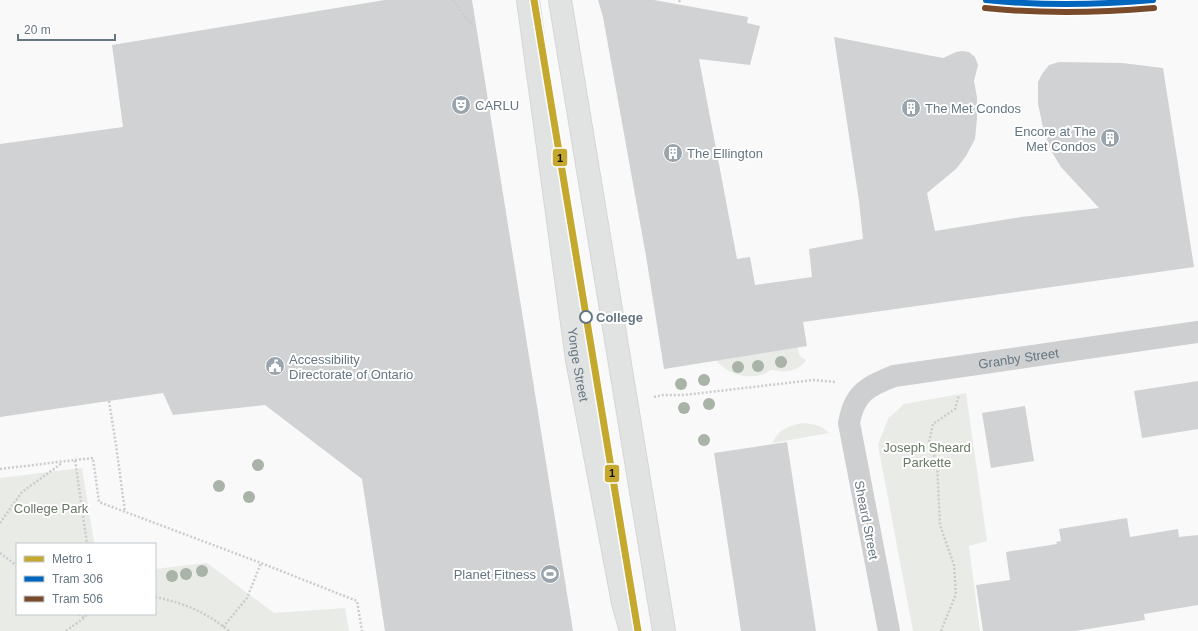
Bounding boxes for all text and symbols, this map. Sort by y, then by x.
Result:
scale bar [18,16,115,42]
text: 20 m [24,23,51,37]
theatre icon: CARLU [450,94,472,116]
building icon: The Met Condos [900,97,922,119]
place label: CARLU [475,98,519,113]
place label: The Met Condos [925,101,1022,116]
place label: Encore at The Met Condos [1015,124,1096,154]
building icon: Encore at The Met Condos [1099,127,1121,149]
building icon: The Ellington [662,142,684,164]
place label: The Ellington [687,146,763,161]
line badge: 1 [552,148,568,167]
text: 1 [557,152,563,164]
marker: College [579,310,593,324]
place label: College [596,310,643,325]
street label: Yonge Street [565,327,592,403]
street label: Granby Street [977,345,1060,372]
place label: Accessibility Directorate of Ontario [289,352,413,382]
public building icon: Accessibility Directorate of Ontario [264,355,286,377]
park label: Joseph Sheard Parkette [883,440,971,470]
line badge: 1 [604,464,620,483]
text: 1 [609,467,615,479]
street label: Sheard Street [851,479,882,561]
park label: College Park [14,501,89,516]
legend [16,543,156,615]
text: Metro 1 [52,552,93,566]
sports icon: Planet Fitness [539,563,561,585]
place label: Planet Fitness [454,567,536,582]
text: Tram 306 [52,572,103,586]
text: Tram 506 [52,592,103,606]

